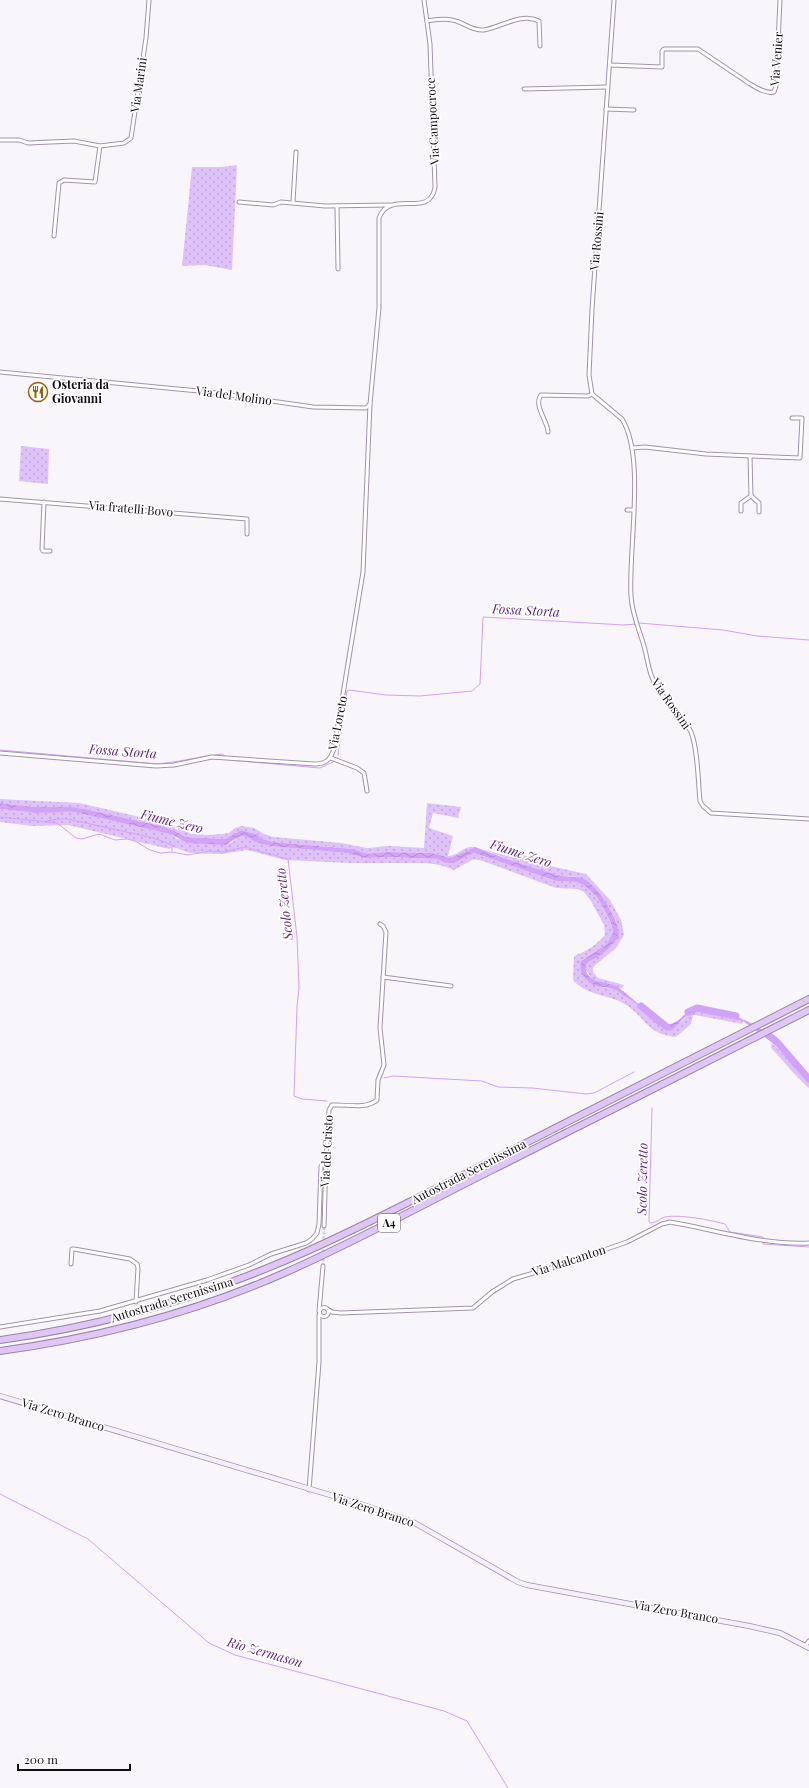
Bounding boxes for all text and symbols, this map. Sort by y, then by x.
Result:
street label: Via Venier [766,31,786,88]
street label: Via Marini [126,56,150,114]
street label: Via Campocroce [422,77,442,166]
street label: Via Rossini [585,210,607,272]
place label: Osteria da Giovanni [52,376,110,406]
restaurant icon: Osteria da Giovanni [27,381,49,403]
street label: Via del Molino [194,382,274,408]
street label: Via fratelli Bovo [87,496,174,520]
water label: Fossa Storta [491,599,561,620]
street label: Via Rossini [648,674,696,733]
street label: Via Loreto [324,694,350,752]
water label: Fossa Storta [88,740,158,761]
water label: Fiume Zero [138,804,205,836]
water label: Fiume Zero [487,834,554,870]
water label: Scolo Zeretto [271,867,296,942]
street label: Via del Cristo [316,1114,336,1188]
street label: Autostrada Serenissima [407,1135,529,1208]
water label: Scolo Zeretto [632,1143,651,1216]
road number: A4 [378,1214,400,1232]
street label: Via Malcanton [529,1241,607,1280]
street label: Autostrada Serenissima [108,1273,235,1326]
street label: Via Zero Branco [19,1394,107,1434]
street label: Via Zero Branco [329,1488,417,1530]
street label: Via Zero Branco [632,1596,720,1626]
water label: Rio Zermason [224,1632,305,1670]
scale bar [18,1746,130,1772]
text: 200 m [24,1751,58,1767]

